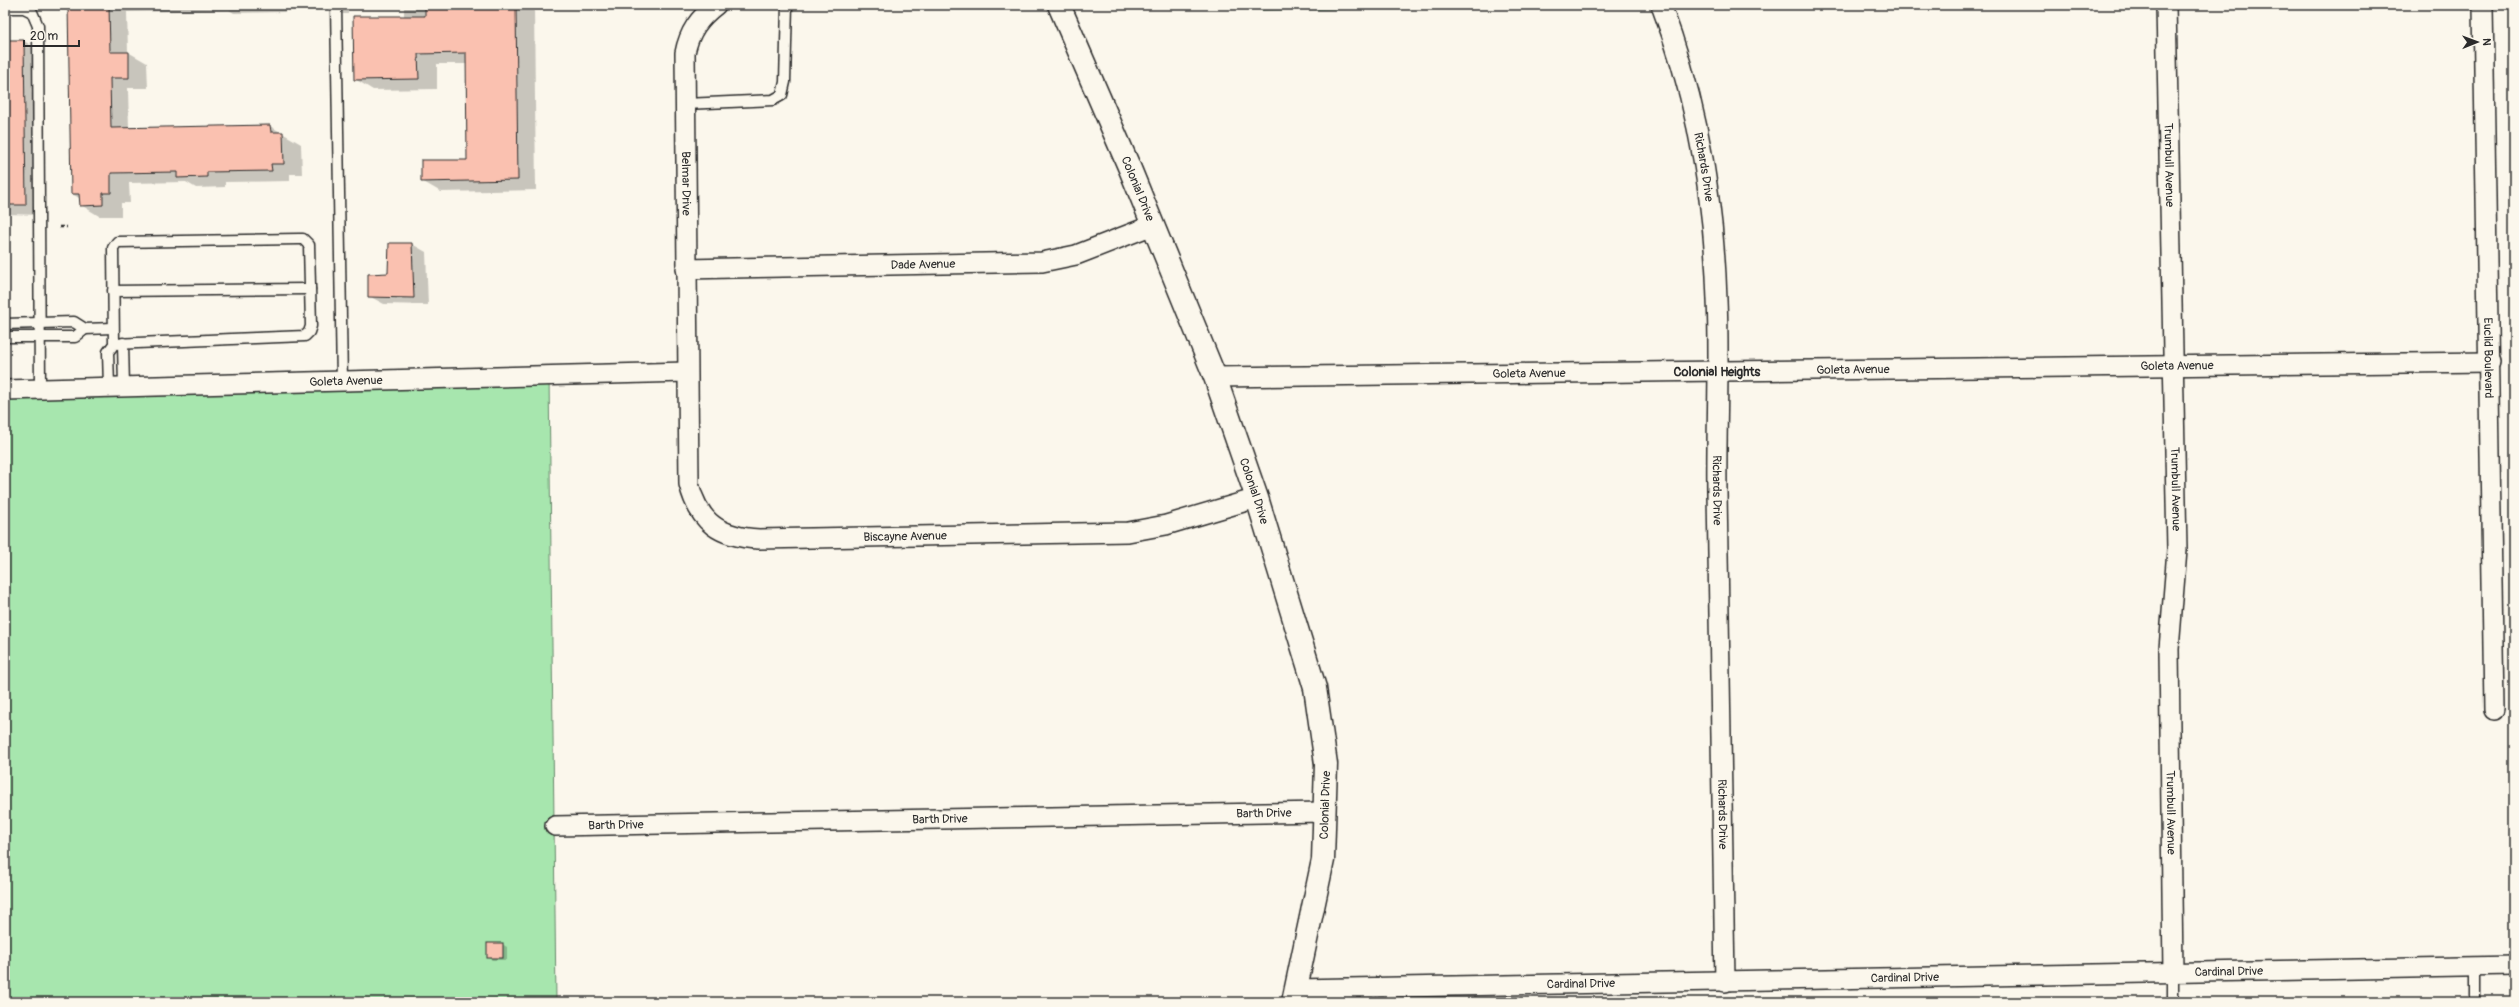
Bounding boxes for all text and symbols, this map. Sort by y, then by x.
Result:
scale bar [24,22,79,48]
north arrow [2457,22,2497,62]
text: 20 m [30,29,59,44]
text: N [2480,38,2493,46]
street label: Trumbull Avenue [2160,123,2177,207]
street label: Richards Drive [1690,131,1716,203]
street label: Belmar Drive [678,151,694,216]
street label: Colonial Drive [1117,154,1158,224]
street label: Dade Avenue [891,257,955,273]
street label: Euclid Boulevard [2480,317,2496,399]
street label: Goleta Avenue [2140,358,2214,374]
street label: Goleta Avenue [1816,362,1890,378]
district label: Colonial Heights [1674,364,1761,380]
street label: Goleta Avenue [1492,366,1566,382]
street label: Goleta Avenue [309,373,383,390]
street label: Trumbull Avenue [2167,447,2184,531]
street label: Richards Drive [1709,455,1725,526]
street label: Colonial Drive [1236,456,1272,526]
street label: Biscayne Avenue [863,528,947,545]
street label: Colonial Drive [1317,770,1334,840]
street label: Trumbull Avenue [2163,770,2179,855]
street label: Richards Drive [1714,779,1730,850]
street label: Barth Drive [1236,806,1292,822]
street label: Barth Drive [912,811,968,828]
street label: Barth Drive [588,817,644,833]
street label: Cardinal Drive [2194,964,2263,980]
street label: Cardinal Drive [1871,970,1939,986]
street label: Cardinal Drive [1547,976,1615,992]

